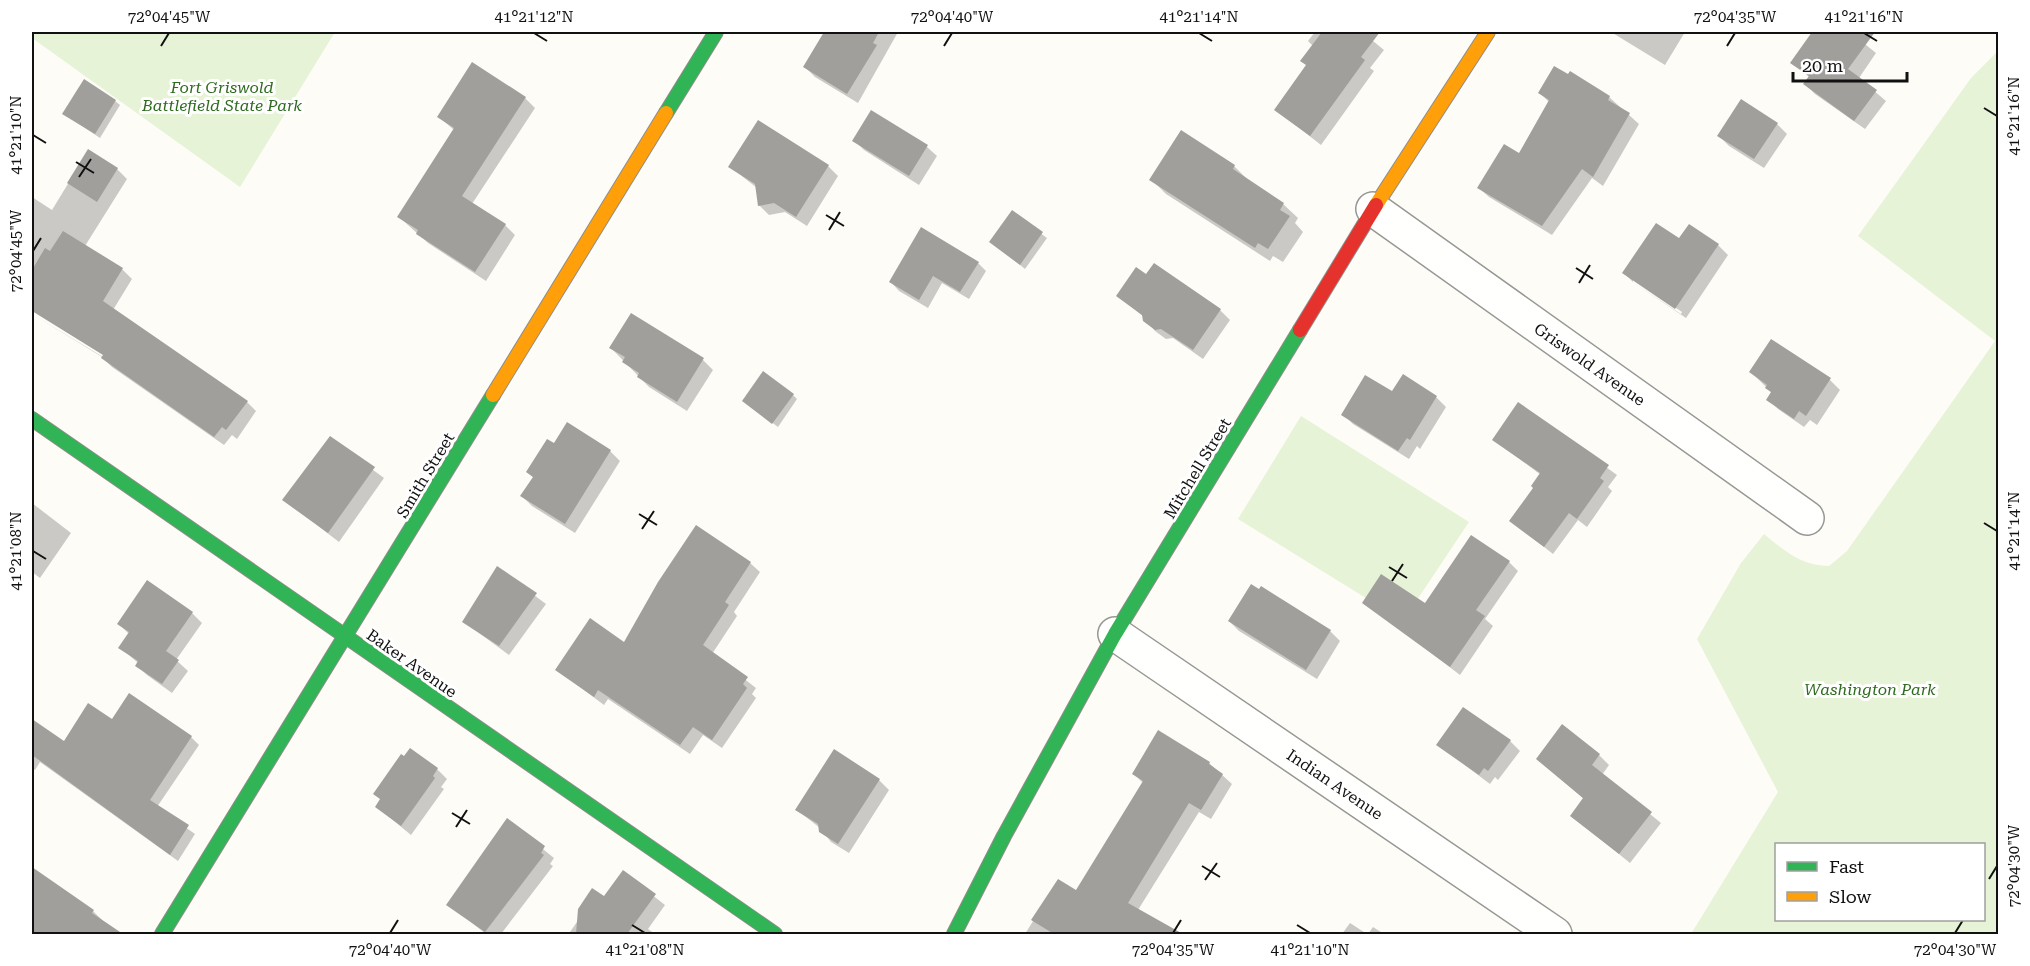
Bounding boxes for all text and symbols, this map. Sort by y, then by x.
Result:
text: 72°04'45"W [128,8,211,26]
text: 41°21'12"N [494,8,574,26]
text: 72°04'40"W [911,8,994,26]
text: 41°21'14"N [1159,8,1239,26]
text: 72°04'35"W [1694,8,1777,26]
text: 41°21'16"N [1824,8,1904,26]
scale bar [1793,45,1907,83]
text: 20 m [1802,55,1843,76]
text: 41°21'16"N [2005,76,2023,156]
park label: Fort Griswold Battlefield State Park [141,78,302,115]
text: 41°21'10"N [7,95,25,175]
text: 72°04'45"W [7,209,25,292]
street label: Griswold Avenue [1531,319,1649,410]
street label: Mitchell Street [1160,415,1235,522]
street label: Smith Street [393,429,458,521]
text: 41°21'14"N [2005,491,2023,571]
text: 41°21'08"N [7,511,25,591]
street label: Baker Avenue [363,625,461,702]
park label: Washington Park [1804,680,1936,699]
street label: Indian Avenue [1283,745,1387,824]
text: 72°04'30"W [2005,824,2023,907]
legend [1775,843,1985,921]
text: Fast [1829,856,1864,877]
text: Slow [1829,886,1871,907]
text: 72°04'40"W [349,941,432,959]
text: 41°21'08"N [605,941,685,959]
text: 72°04'35"W [1132,941,1215,959]
text: 41°21'10"N [1270,941,1350,959]
text: 72°04'30"W [1914,941,1997,959]

